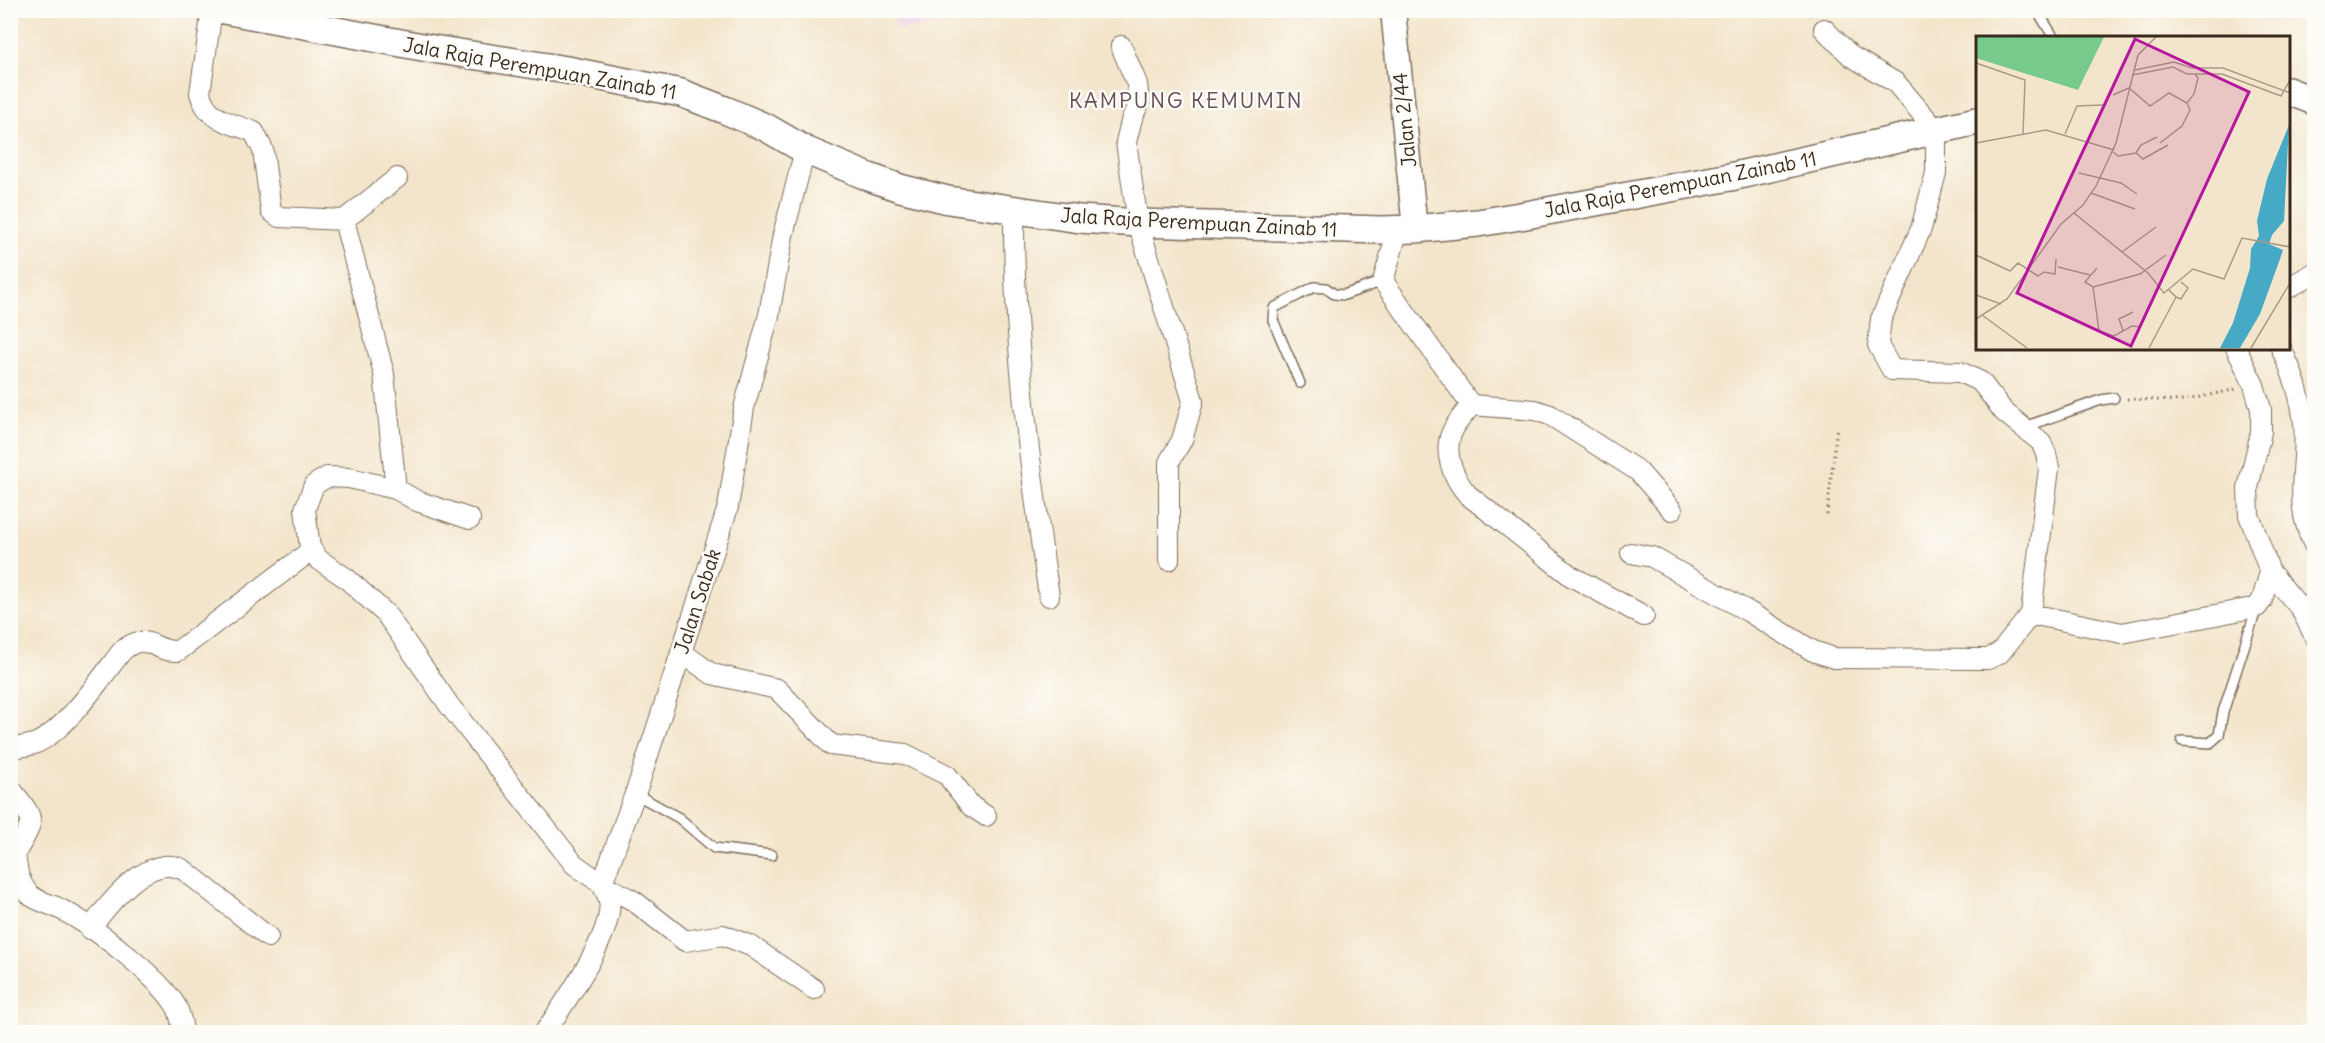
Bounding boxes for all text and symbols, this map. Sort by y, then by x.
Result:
street label: Jala Raja Perempuan Zainab 11 [401,32,679,104]
inset map [1976,36,2289,350]
street label: Jalan 2/44 [1387,71,1421,169]
district label: KAMPUNG KEMUMIN [1069,86,1303,114]
street label: Jala Raja Perempuan Zainab 11 [1542,145,1818,223]
street label: Jala Raja Perempuan Zainab 11 [1060,202,1338,242]
street label: Jalan Sabak [668,545,726,657]

